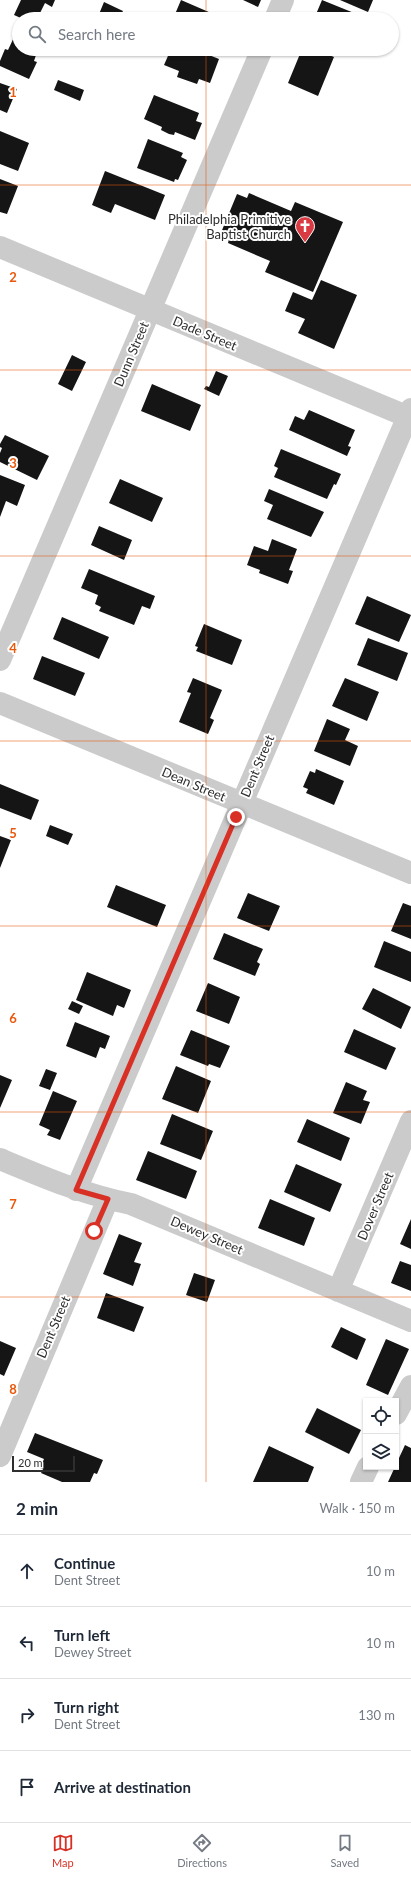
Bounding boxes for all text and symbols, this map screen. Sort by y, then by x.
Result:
search box [12,12,399,56]
icon: search [26,23,48,45]
text: Search here [58,25,135,43]
text: 1 [9,84,17,100]
place label: Philadelphia Primitive Baptist Church [168,211,291,242]
church icon: Philadelphia Primitive Baptist Church [294,215,316,243]
text: 2 [9,269,17,285]
street label: Dade Street [171,312,240,354]
street label: Dunn Street [110,319,152,389]
text: 3 [9,455,17,471]
text: 4 [9,640,17,656]
street label: Dent Street [237,732,277,800]
street label: Dean Street [160,763,229,805]
route end [227,808,245,826]
text: 5 [9,825,17,841]
text: 6 [9,1010,17,1026]
street label: Dover Street [353,1169,397,1242]
text: 7 [9,1196,17,1212]
street label: Dewey Street [168,1213,246,1258]
route start [85,1222,103,1240]
street label: Dent Street [33,1293,73,1361]
text: 8 [9,1381,17,1397]
map controls [363,1398,399,1470]
button: locate [363,1398,399,1434]
button: layers [363,1434,399,1470]
scale bar [12,1454,75,1473]
text: 20 m [18,1456,43,1469]
text: 2 min [16,1498,58,1519]
text: Walk · 150 m [319,1500,395,1516]
text: Continue [54,1554,115,1572]
icon: ahead [16,1560,38,1582]
text: 10 m [366,1563,395,1579]
text: Dent Street [54,1572,120,1588]
text: Turn left [54,1626,110,1644]
icon: left [16,1632,38,1654]
text: 10 m [366,1635,395,1651]
text: Dewey Street [54,1644,131,1660]
text: Turn right [54,1698,119,1716]
icon: right [16,1704,38,1726]
text: 130 m [358,1707,395,1723]
text: Dent Street [54,1716,120,1732]
icon: arrive [16,1776,38,1798]
text: Arrive at destination [54,1778,191,1796]
tab: Map [52,1832,74,1869]
tab: Directions [177,1832,227,1869]
tab: Saved [330,1832,359,1869]

